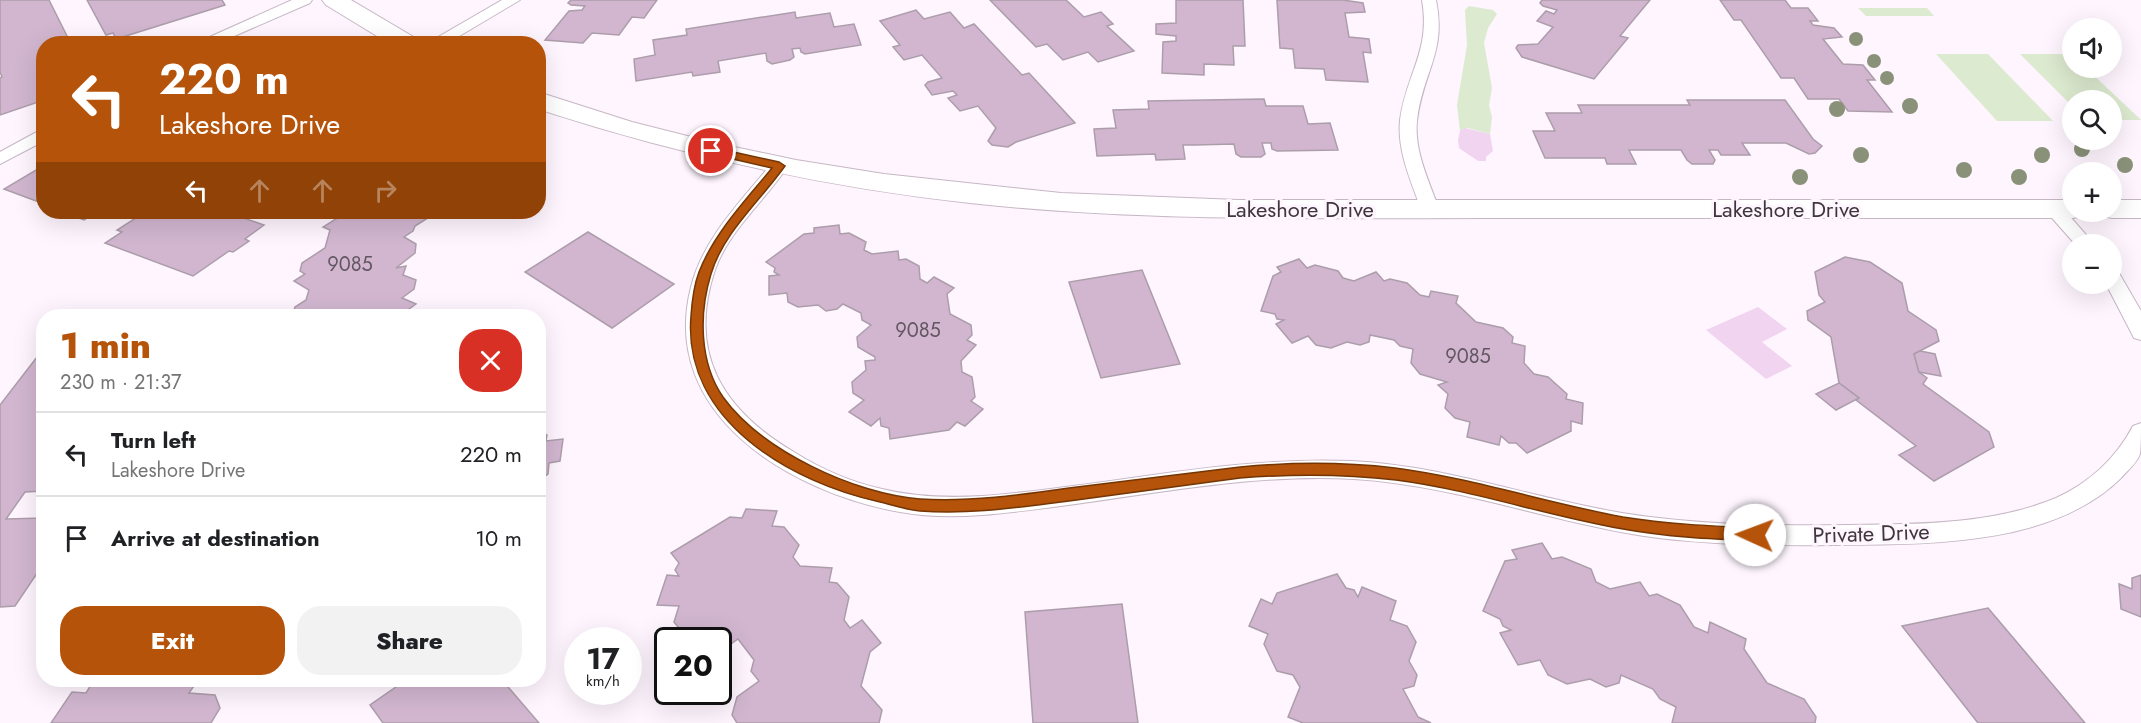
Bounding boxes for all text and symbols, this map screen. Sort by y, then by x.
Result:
map controls [2062,18,2122,294]
button: sound [2062,18,2122,78]
text: 220 m [159,49,289,110]
icon: left [60,60,138,138]
button: search [2062,90,2122,150]
text: Lakeshore Drive [159,105,340,144]
pin [685,125,736,176]
icon: arrive [694,134,727,167]
button: + [2062,162,2122,222]
icon: left [180,174,213,207]
icon: ahead [243,174,276,207]
icon: ahead [306,174,339,207]
icon: right [369,174,402,207]
street label: Lakeshore Drive [1226,193,1374,225]
street label: Lakeshore Drive [1712,193,1860,225]
button: − [2062,234,2122,294]
house number: 9085 [327,250,373,279]
house number: 9085 [895,316,941,345]
text: 1 min [60,319,151,371]
button: close [459,329,522,392]
house number: 9085 [1445,342,1491,371]
text: 230 m · 21:37 [60,368,181,397]
text: Turn left [111,424,196,456]
icon: left [60,438,93,471]
text: 220 m [460,438,522,470]
text: Lakeshore Drive [111,456,245,485]
position arrow [1723,503,1787,567]
street label: Private Drive [1812,515,1930,551]
icon: arrive [60,522,93,555]
text: Arrive at destination [111,522,320,554]
text: 10 m [475,522,522,554]
button: Exit [60,606,285,675]
button: Share [297,606,522,675]
speed limit sign: 20 [654,627,732,705]
text: 17 [586,637,620,680]
text: km/h [586,670,620,692]

